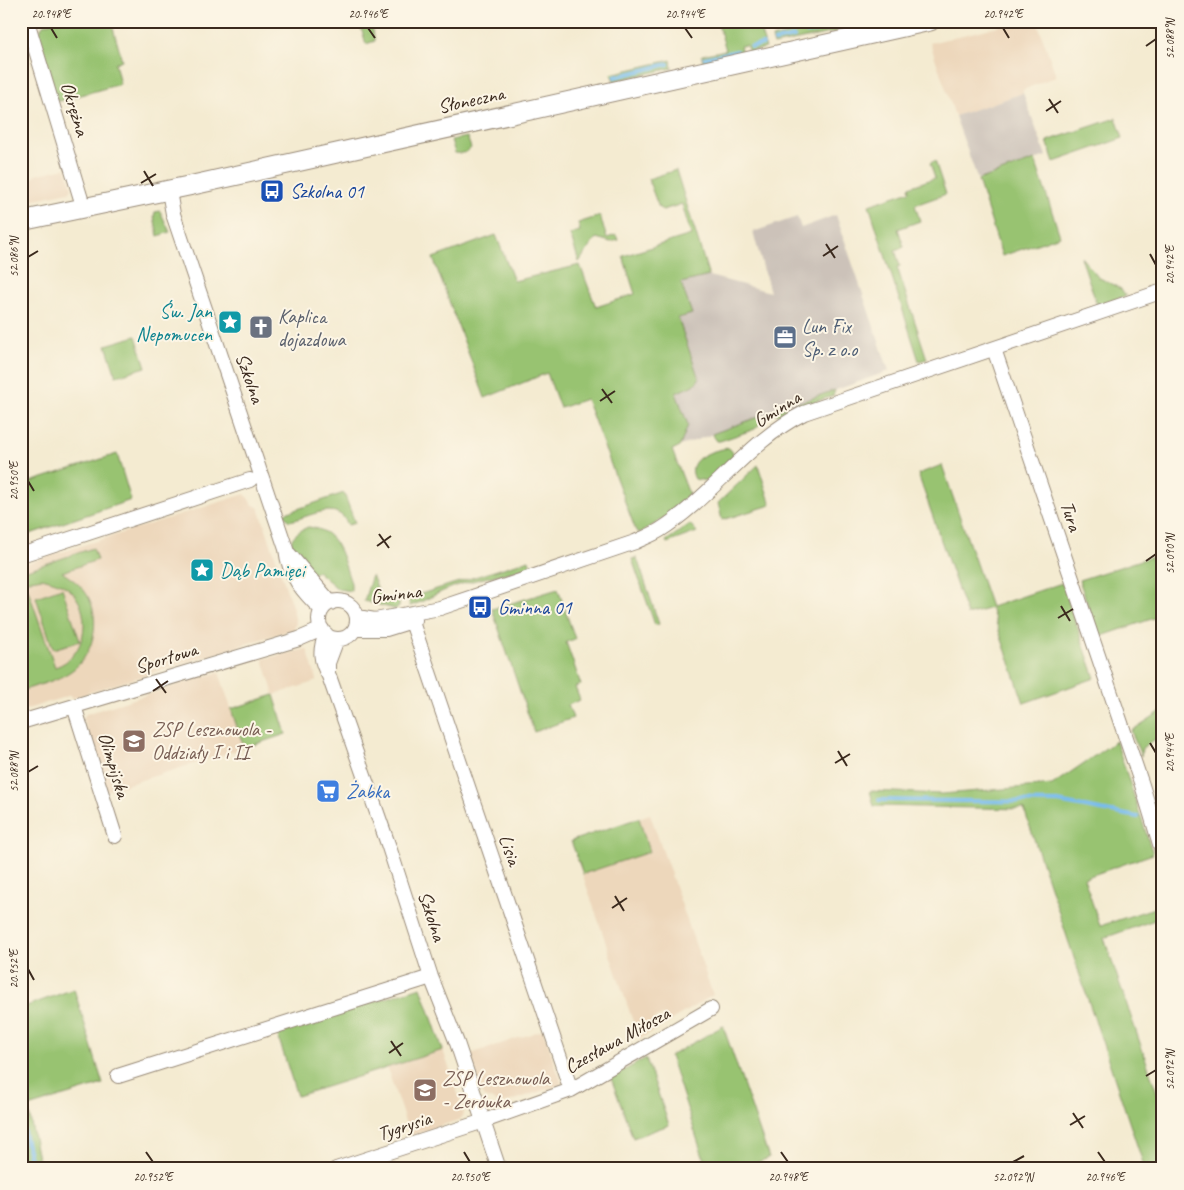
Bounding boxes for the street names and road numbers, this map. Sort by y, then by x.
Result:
street label: Okrężna [55,79,95,140]
street label: Słoneczna [435,80,508,119]
street label: Szkolna [230,350,271,408]
street label: Gminna [749,384,807,433]
street label: Tura [1054,498,1088,536]
street label: Gminna [369,578,425,610]
street label: Sportowa [132,636,202,679]
street label: Olimpijska [92,729,136,803]
street label: Lisia [493,831,527,871]
street label: Szkolna [412,888,452,946]
street label: Czesława Miłosza [560,1000,676,1079]
street label: Tygrysia [374,1105,436,1146]

